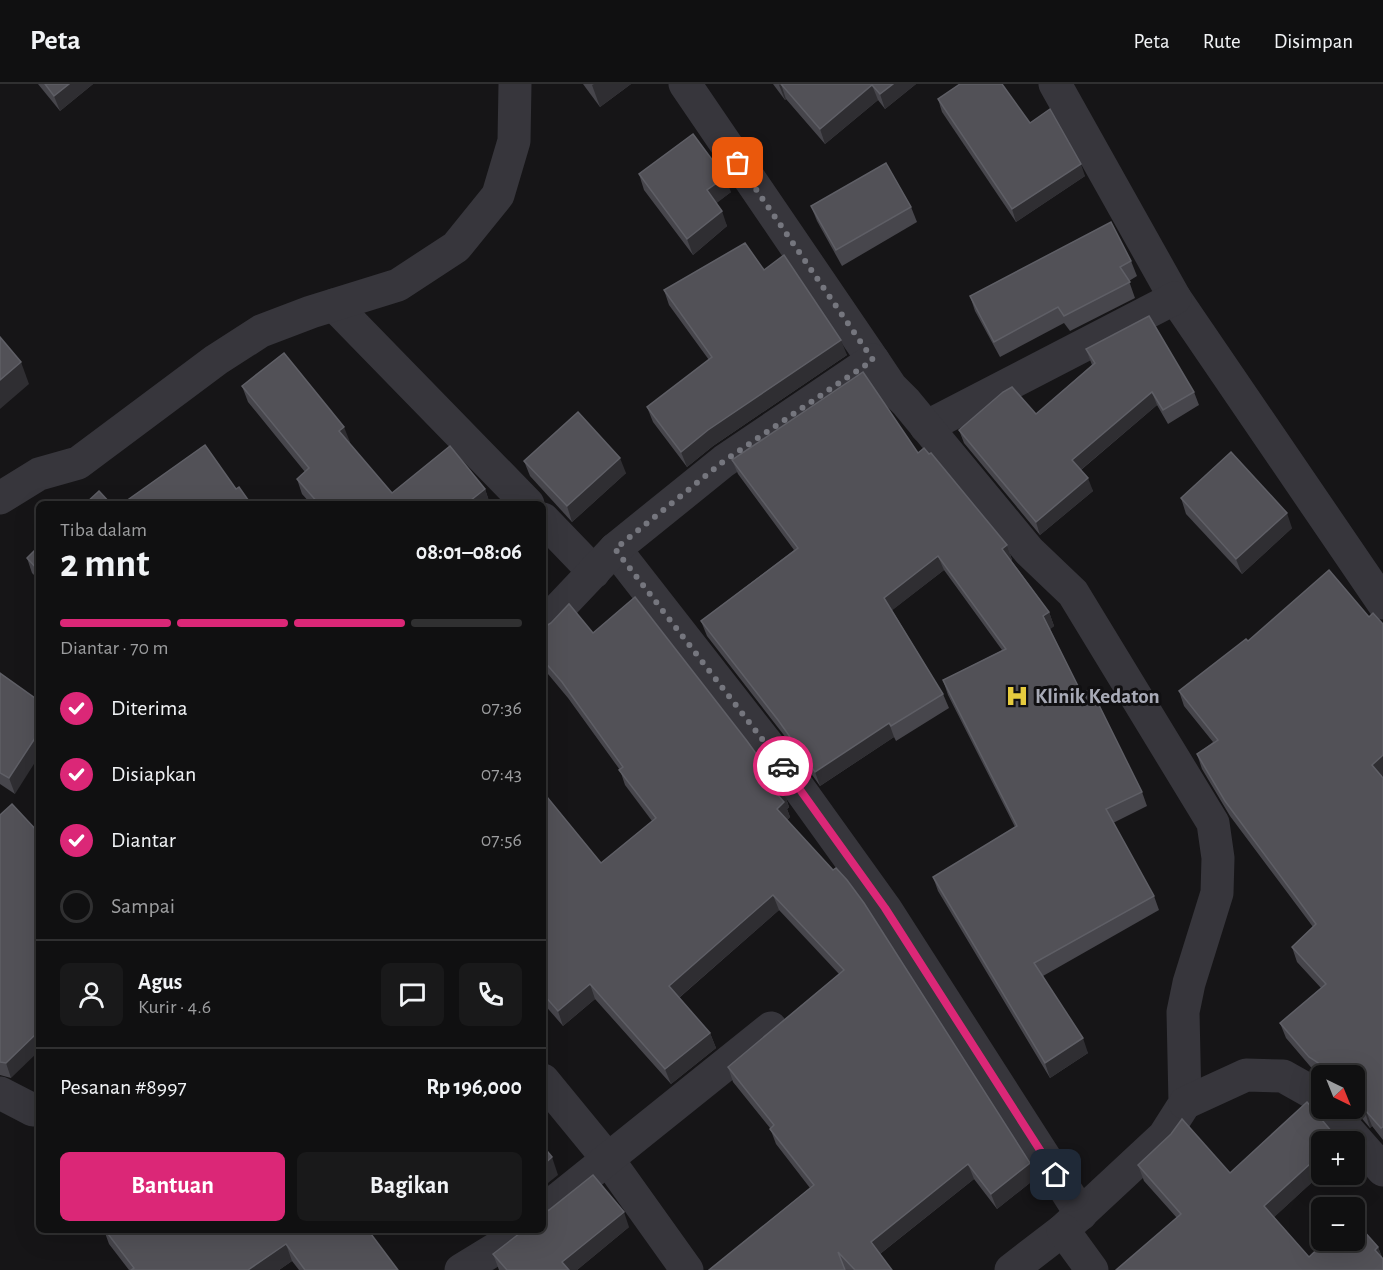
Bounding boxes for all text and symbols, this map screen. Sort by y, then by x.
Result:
text: Peta [30,27,81,55]
text: Peta [1134,31,1170,52]
text: Rute [1203,31,1241,52]
text: Disimpan [1274,31,1353,52]
pin [712,137,763,188]
icon: bag [721,146,754,179]
text: Tiba dalam [60,520,147,540]
text: 08:01–08:06 [416,541,522,563]
text: 2 mnt [60,545,149,584]
text: Diantar · 70 m [60,638,168,658]
hospital icon: Klinik Kedaton [1004,683,1030,709]
place label: Klinik Kedaton [1035,686,1160,707]
icon: check [60,692,93,725]
text: Diterima [111,697,188,719]
text: 07:36 [481,698,522,718]
courier [753,736,813,796]
icon: car [767,750,800,783]
icon: check [60,758,93,791]
text: Disiapkan [111,763,196,785]
text: 07:43 [481,764,522,784]
icon: check [60,824,93,857]
text: Diantar [111,829,176,851]
text: 07:56 [481,830,522,850]
text: Sampai [111,895,175,917]
button: person [60,963,123,1026]
button: chat [381,963,444,1026]
button: phone [459,963,522,1026]
text: Agus [138,971,182,993]
text: Kurir · 4.6 [138,997,211,1017]
north arrow [1311,1065,1365,1119]
map controls [1311,1065,1365,1251]
text: Pesanan #8997 [60,1076,187,1098]
text: Rp 196,000 [426,1076,522,1098]
button: + [1311,1131,1365,1185]
pin [1030,1149,1081,1200]
button: Bantuan [60,1152,285,1221]
button: Bagikan [297,1152,522,1221]
icon: home [1039,1158,1072,1191]
button: − [1311,1197,1365,1251]

